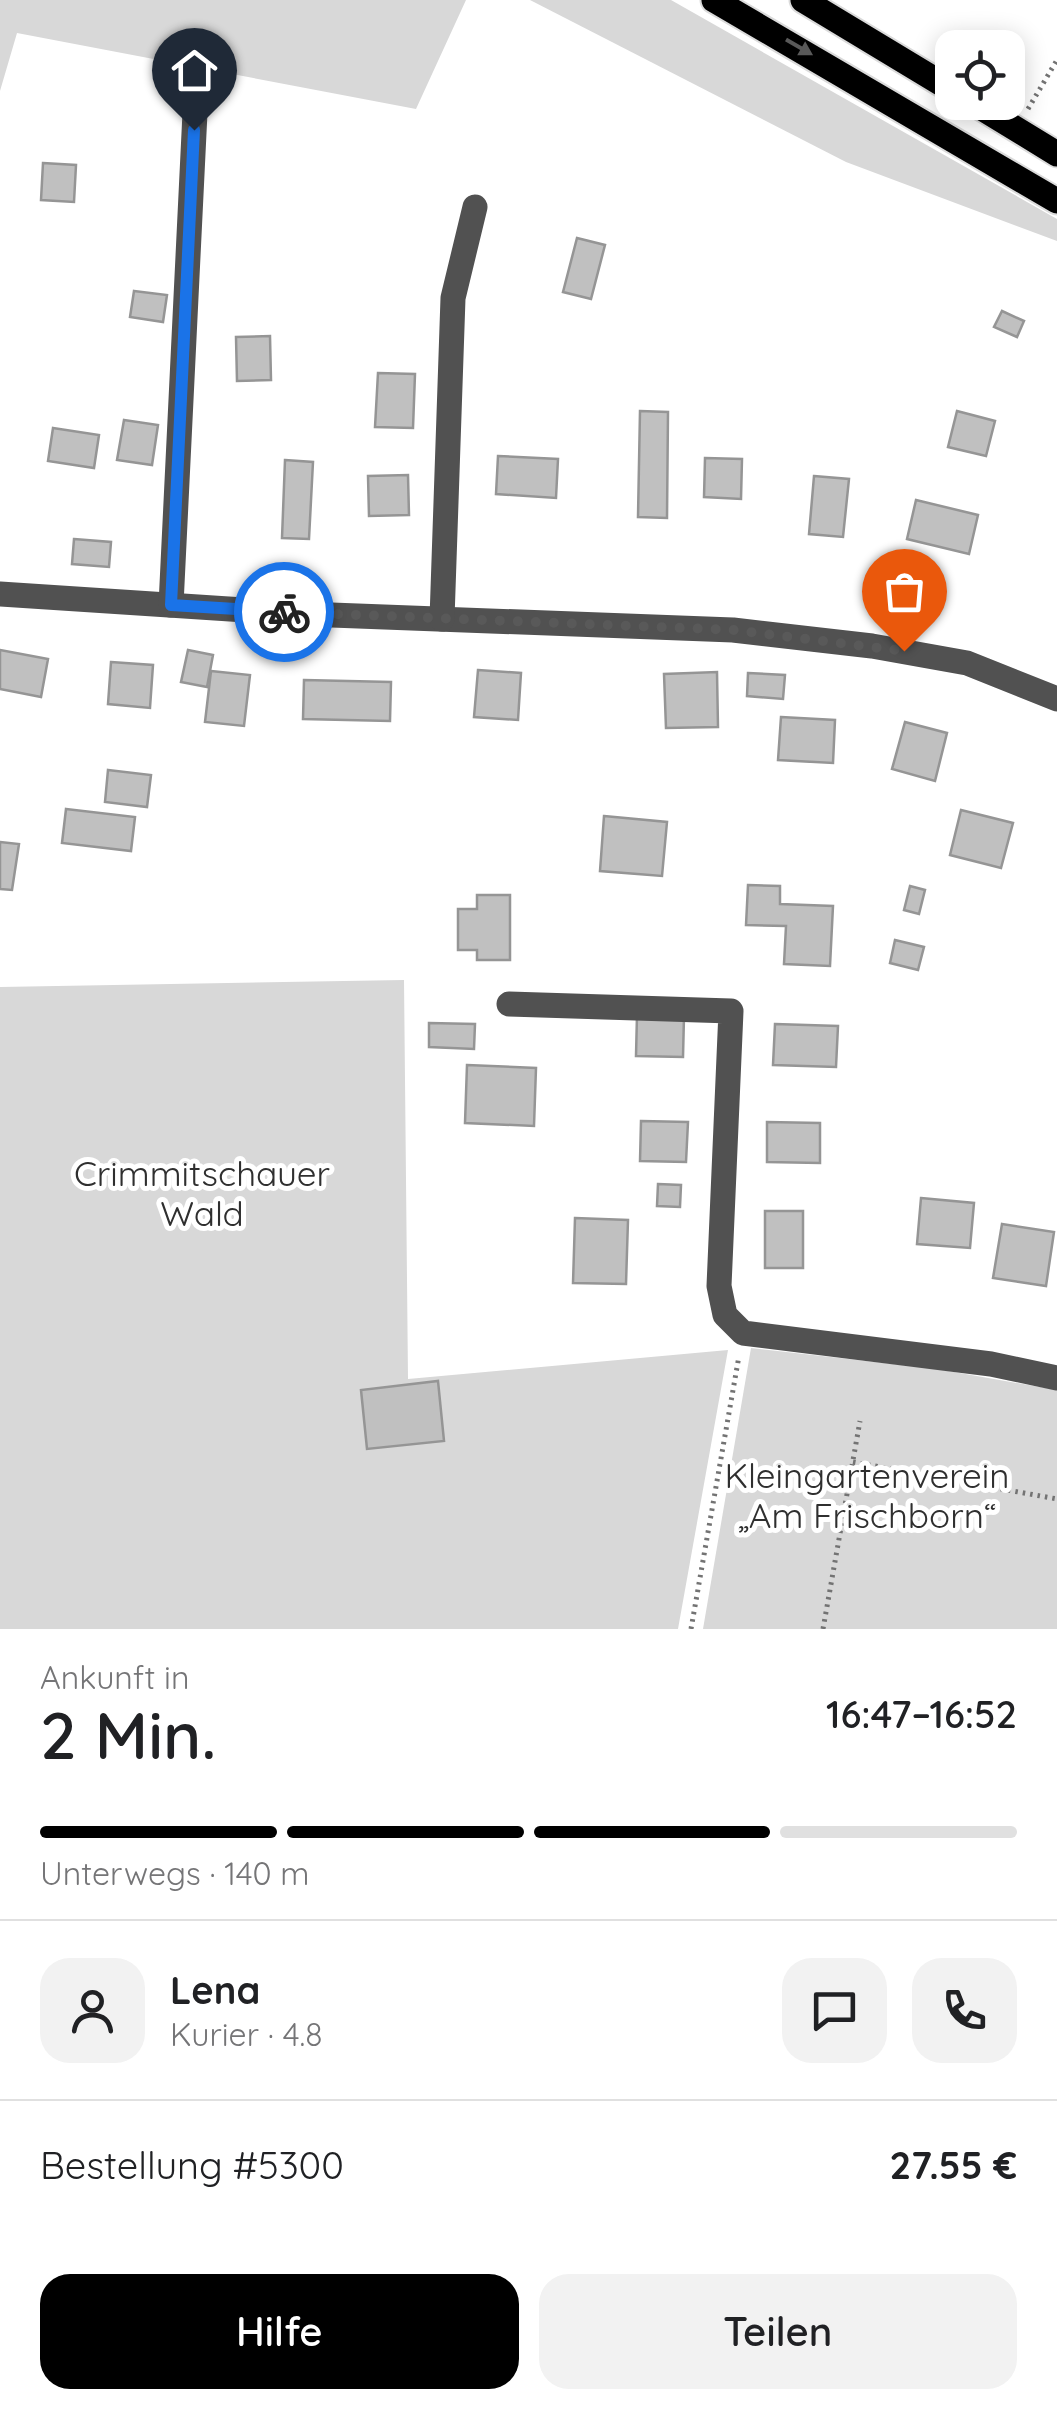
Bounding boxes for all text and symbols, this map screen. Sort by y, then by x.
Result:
pin [152,28,237,131]
map controls [935,30,1025,120]
button: locate [935,30,1025,120]
one-way arrow [785,39,814,56]
icon: home [167,43,222,98]
pin [862,549,947,652]
courier [234,562,334,662]
icon: bag [877,564,932,619]
icon: bike [257,585,312,640]
park label: Crimmitschauer Wald [74,1151,330,1235]
park label: Kleingartenverein „Am Frischborn“ [724,1453,1010,1537]
text: Ankunft in [40,1657,189,1697]
text: 16:47–16:52 [826,1690,1017,1738]
text: 2 Min. [40,1694,216,1775]
text: Unterwegs · 140 m [40,1853,310,1893]
button: person [40,1958,145,2063]
button: chat [782,1958,887,2063]
button: phone [912,1958,1017,2063]
text: Lena [170,1966,260,2014]
text: Kurier · 4.8 [170,2014,323,2054]
text: Bestellung #5300 [40,2141,344,2189]
text: 27.55 € [889,2141,1017,2189]
button: Hilfe [40,2274,519,2389]
button: Teilen [539,2274,1017,2389]

